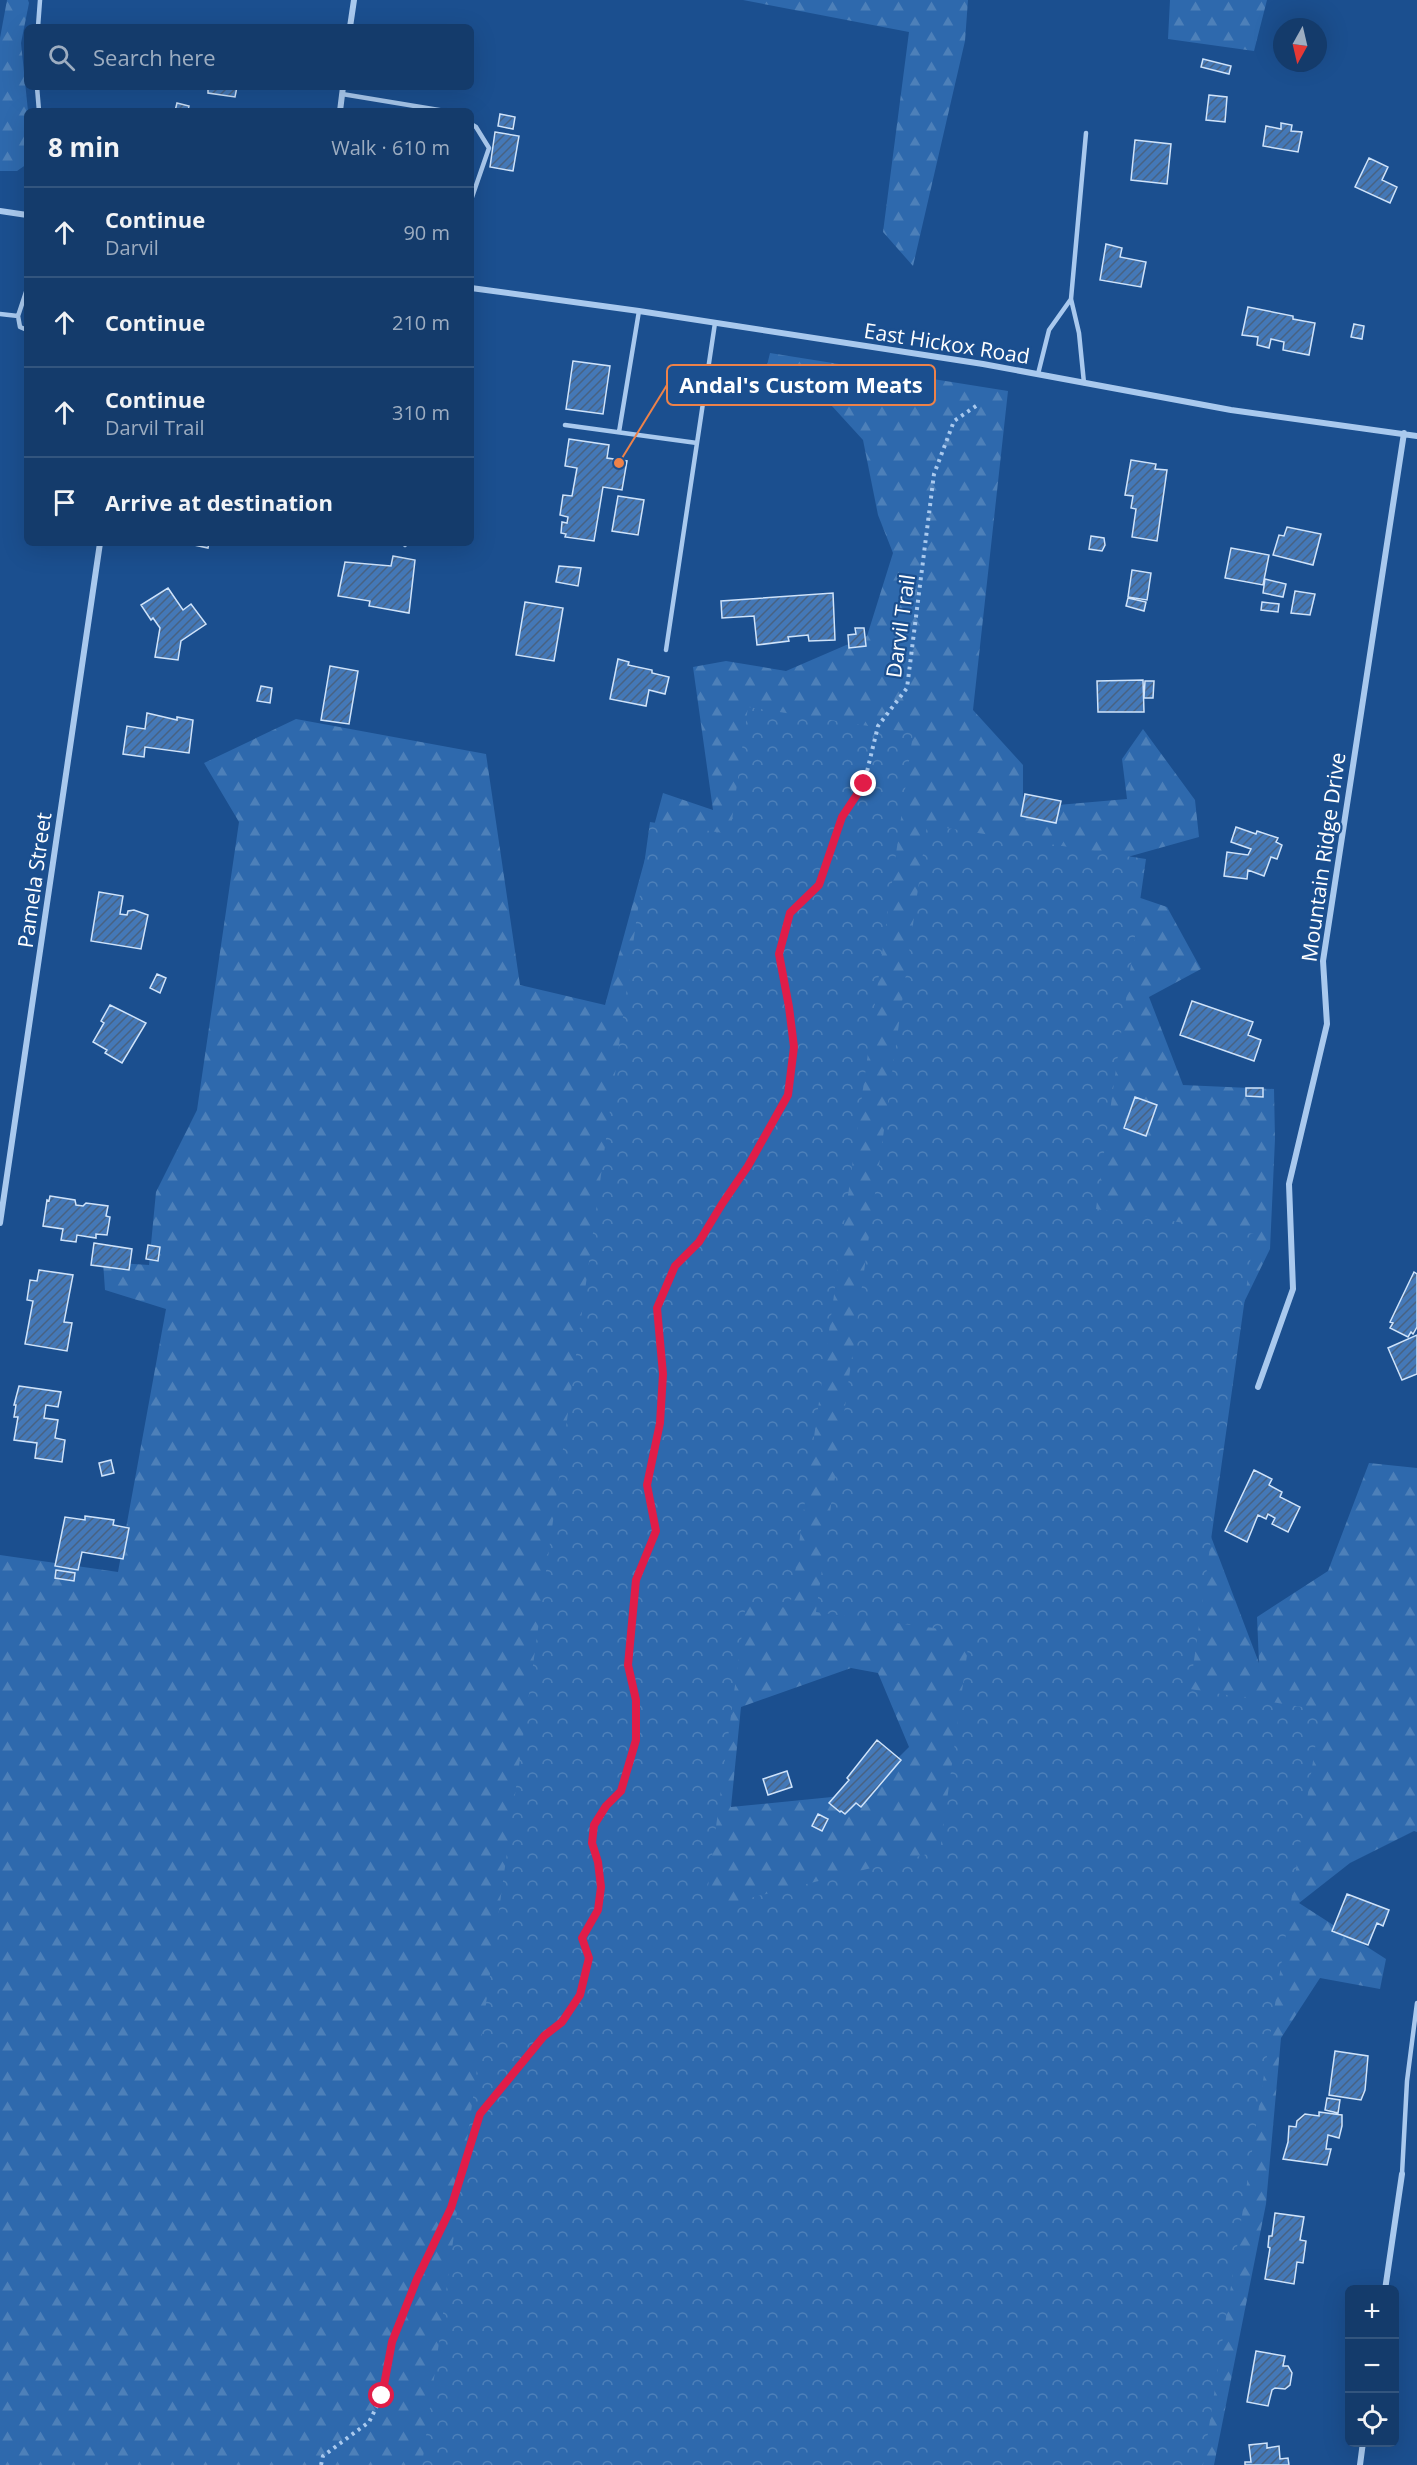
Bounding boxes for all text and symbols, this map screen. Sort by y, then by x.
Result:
north arrow [1273,18,1327,72]
search box [24,24,474,90]
icon: search [45,41,78,74]
text: Search here [93,42,216,72]
text: 8 min [48,129,120,165]
text: Walk · 610 m [331,134,450,161]
text: Continue [105,204,205,234]
icon: ahead [48,216,81,249]
text: 90 m [403,219,450,246]
text: Darvil [105,234,159,261]
icon: ahead [48,306,81,339]
text: Continue [105,307,205,337]
text: 210 m [392,309,450,336]
street label: East Hickox Road [862,316,1032,370]
callout: Andal's Custom Meats [667,365,935,405]
text: Andal's Custom Meats [679,369,923,399]
text: Continue [105,384,205,414]
icon: ahead [48,396,81,429]
text: 310 m [392,399,450,426]
text: Darvil Trail [105,414,204,441]
icon: arrive [48,486,81,519]
text: Arrive at destination [105,487,333,517]
street label: Darvil Trail [879,572,921,680]
street label: Mountain Ridge Drive [1294,750,1352,964]
route end [850,770,876,796]
street label: Pamela Street [11,810,57,950]
map controls [1345,2285,1399,2447]
button: + [1345,2285,1399,2339]
button: − [1345,2339,1399,2393]
route start [368,2382,394,2408]
button: locate [1345,2393,1399,2447]

